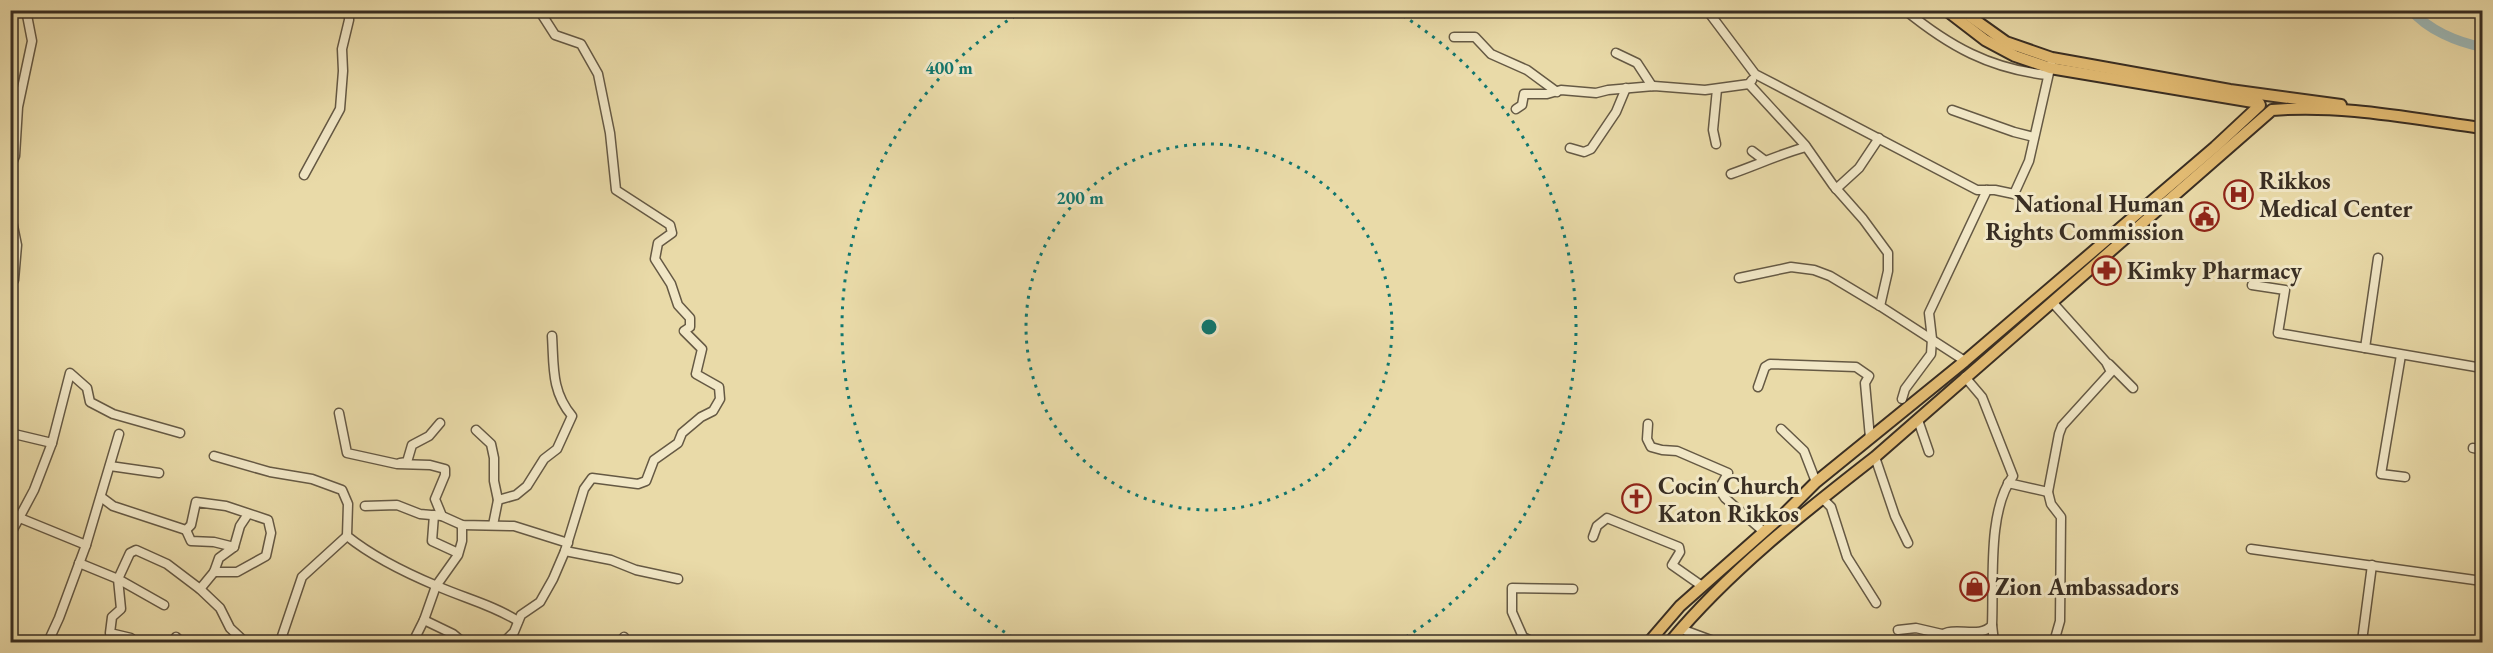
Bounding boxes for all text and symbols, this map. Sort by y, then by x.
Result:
text: 400 m [925,56,973,79]
place label: Rikkos Medical Center [2259,165,2413,224]
hospital icon: Rikkos Medical Center [2222,178,2254,210]
text: 200 m [1056,186,1104,209]
place label: National Human Rights Commission [1985,188,2184,248]
public building icon: National Human Rights Commission [2189,201,2221,233]
pharmacy icon: Kimky Pharmacy [2090,254,2122,286]
place label: Kimky Pharmacy [2127,255,2302,287]
centre of rings [1199,317,1219,337]
place label: Cocin Church Katon Rikkos [1658,470,1800,529]
church icon: Cocin Church Katon Rikkos [1621,483,1653,515]
shop icon: Zion Ambassadors [1958,570,1990,602]
place label: Zion Ambassadors [1995,571,2179,602]

